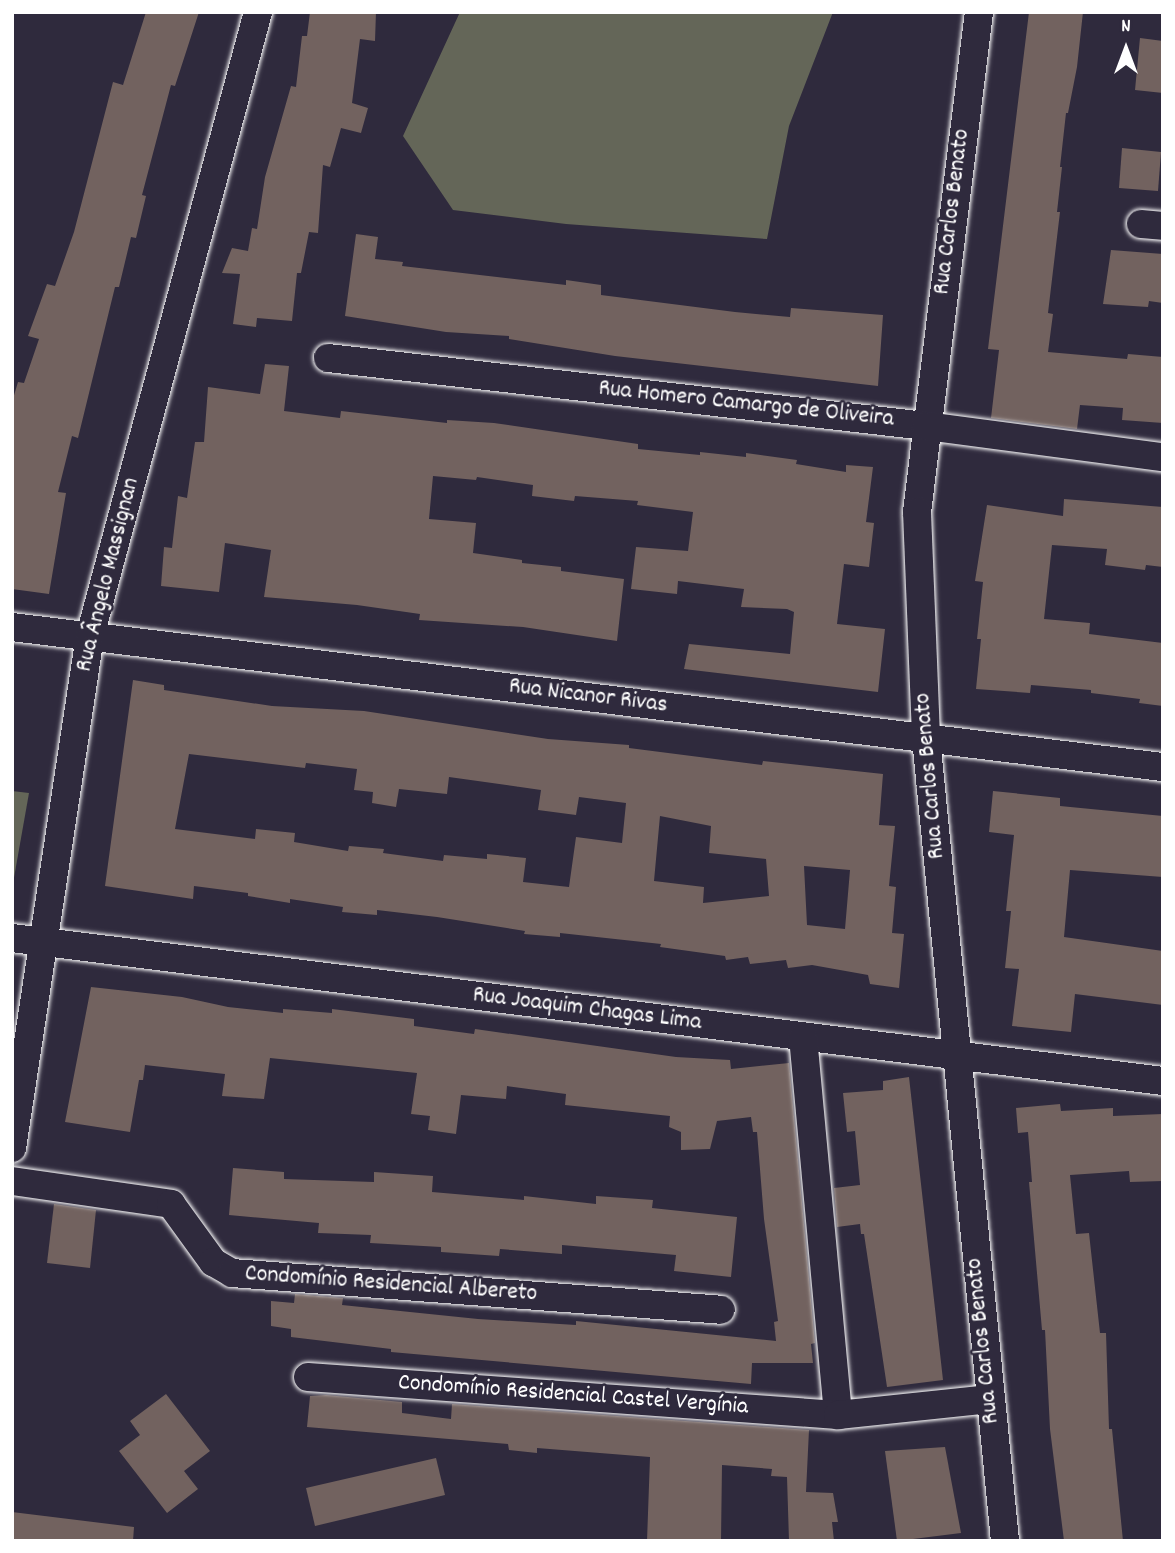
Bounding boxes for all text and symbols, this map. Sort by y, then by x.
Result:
north arrow [1091,14,1161,84]
text: N [1121,14,1131,41]
street label: Rua Carlos Benato [929,128,977,296]
street label: Rua Homero Camargo de Oliveira [597,375,895,435]
street label: Rua Ângelo Massignan [71,475,147,675]
street label: Rua Nicanor Rivas [507,673,669,721]
street label: Rua Carlos Benato [909,692,953,860]
street label: Rua Joaquim Chagas Lima [471,982,703,1038]
street label: Rua Carlos Benato [961,1257,1007,1425]
street label: Condomínio Residencial Albereto [244,1260,538,1310]
street label: Condomínio Residencial Castel Vergínia [397,1369,749,1423]

